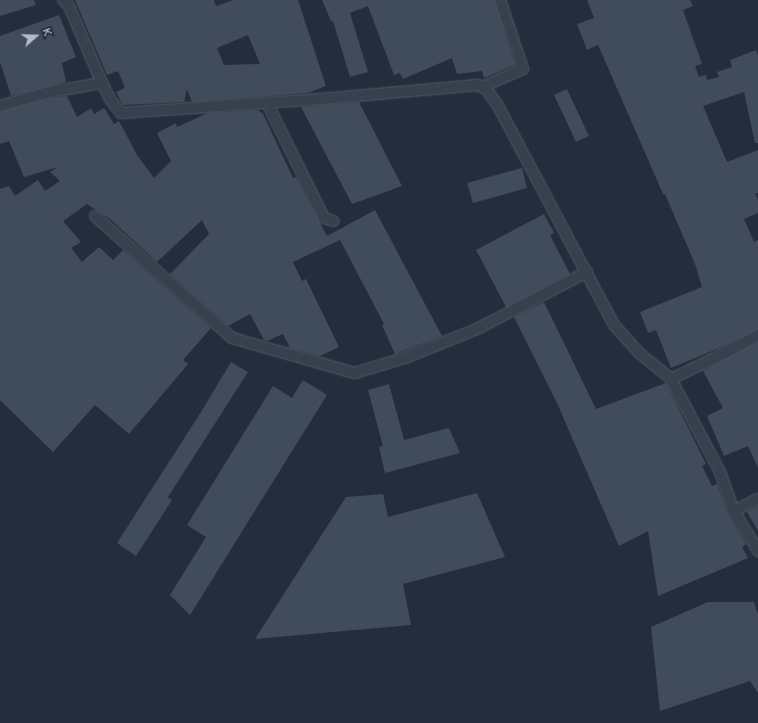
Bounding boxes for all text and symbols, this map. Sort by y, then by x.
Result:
north arrow [16,16,56,56]
text: K [39,26,55,38]

